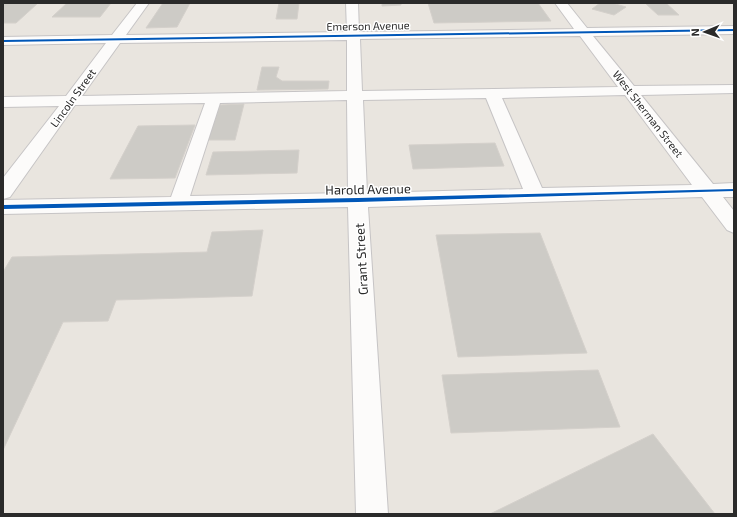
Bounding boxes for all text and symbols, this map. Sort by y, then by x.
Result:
north arrow [685,12,725,52]
street label: Emerson Avenue [326,18,410,33]
text: N [688,28,701,37]
street label: Lincoln Street [47,66,98,129]
street label: West Sherman Street [611,68,686,160]
street label: Harold Avenue [325,180,411,198]
street label: Grant Street [351,223,371,295]

